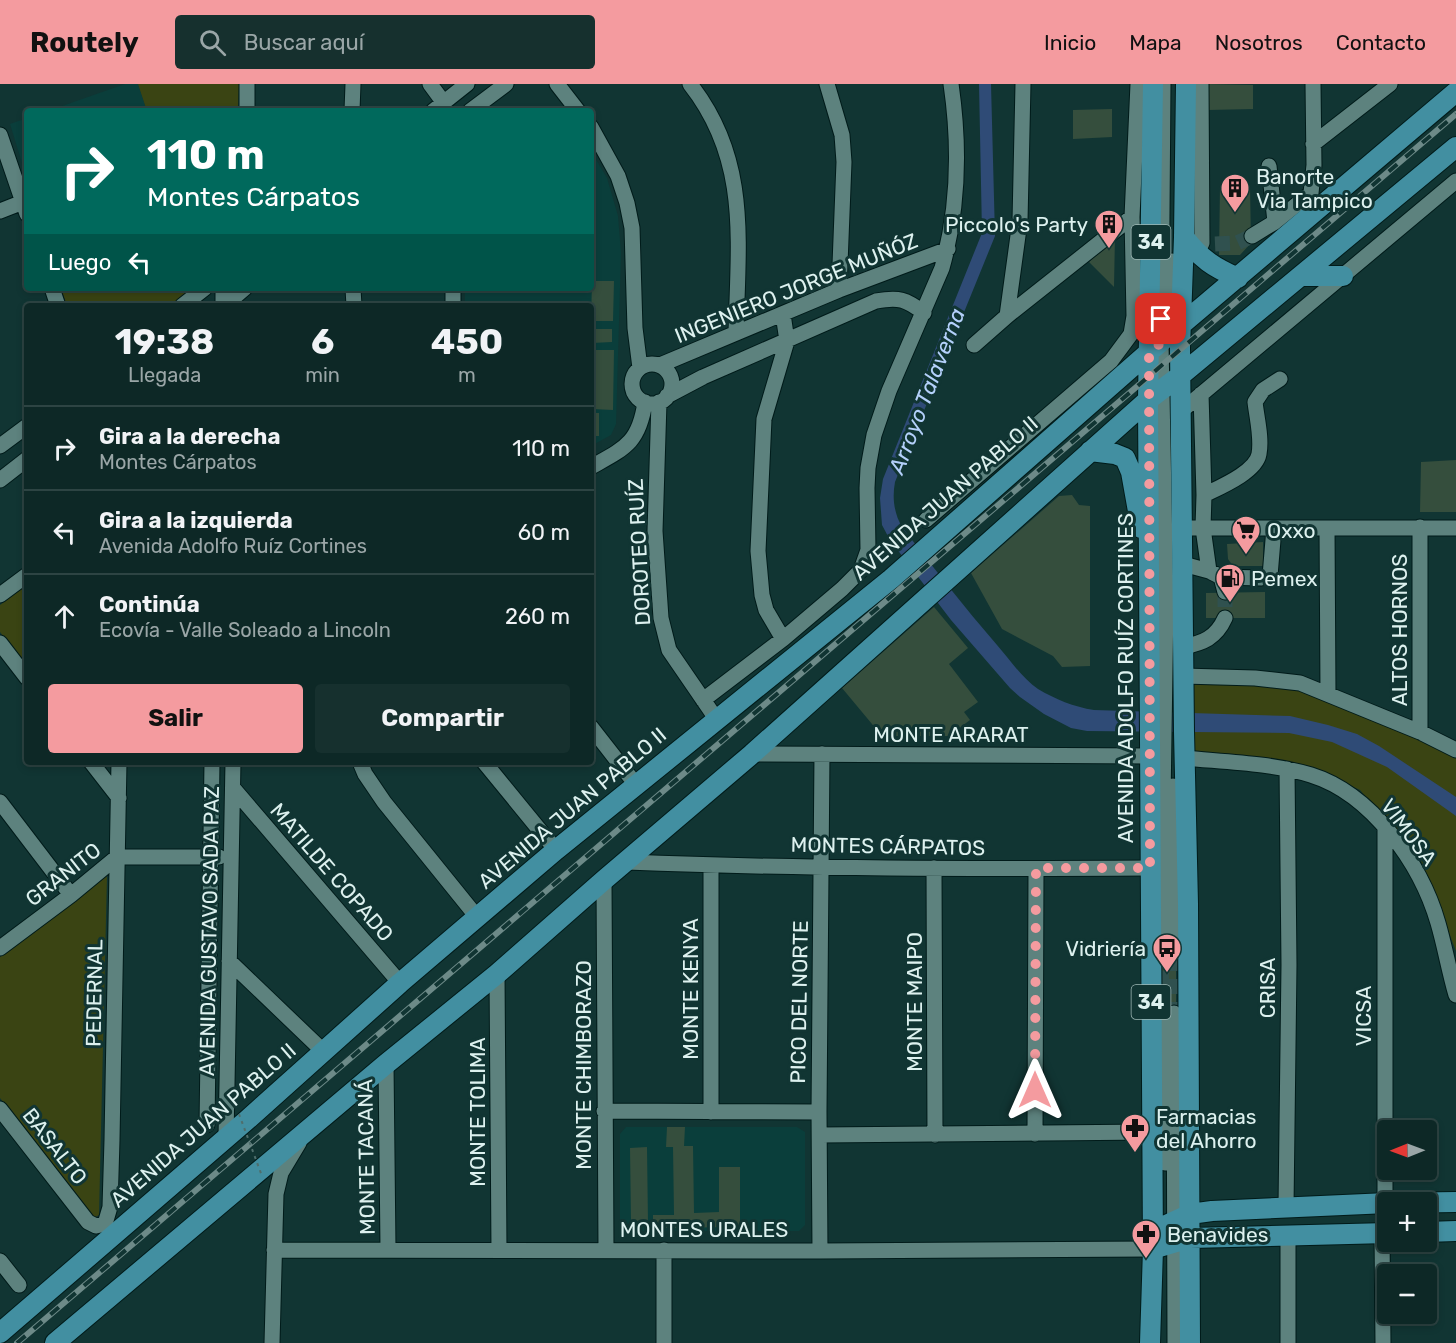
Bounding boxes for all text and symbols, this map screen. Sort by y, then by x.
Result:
search box [175,15,595,69]
text: Routely [30,26,139,59]
icon: search [196,26,229,59]
text: Buscar aquí [244,29,364,56]
text: Inicio [1044,30,1096,55]
text: Mapa [1129,30,1182,55]
text: Nosotros [1215,30,1303,55]
text: Contacto [1336,30,1426,55]
text: 110 m [147,130,265,180]
icon: right [48,132,126,210]
place label: Banorte Via Tampico [1256,164,1373,213]
building icon: Banorte Via Tampico [1219,172,1251,214]
text: Montes Cárpatos [147,181,360,213]
building icon: Piccolo's Party [1093,208,1125,250]
place label: Piccolo's Party [945,212,1088,237]
road number: 34 [1132,225,1170,259]
street label: INGENIERO JORGE MUÑÓZ [671,228,921,348]
icon: left [123,246,156,279]
text: Luego [48,249,111,276]
pin [1135,293,1186,344]
icon: arrive [1144,302,1177,335]
water label: Arroyo Talaverna [883,304,971,479]
text: 19:38 [115,320,214,363]
text: 6 [311,320,334,363]
text: 450 [431,320,503,363]
text: Llegada [128,363,201,387]
text: min [305,363,340,387]
text: m [458,363,476,387]
street label: AVENIDA JUAN PABLO II [847,411,1043,585]
text: Gira a la derecha [99,423,280,450]
icon: right [48,432,81,465]
text: 110 m [512,435,570,462]
text: Montes Cárpatos [99,450,257,474]
street label: DOROTEO RUÍZ [623,478,655,626]
text: Gira a la izquierda [99,507,293,534]
street label: AVENIDA ADOLFO RUÍZ CORTINES [1113,513,1138,843]
supermarket icon: Oxxo [1230,514,1262,556]
icon: left [48,516,81,549]
place label: Oxxo [1267,518,1316,543]
text: 60 m [518,519,570,546]
text: Avenida Adolfo Ruíz Cortines [99,534,367,558]
street label: ALTOS HORNOS [1387,554,1412,706]
fuel station icon: Pemex [1214,562,1246,604]
place label: Pemex [1251,566,1318,591]
text: Continúa [99,591,200,618]
icon: ahead [48,600,81,633]
text: 260 m [505,603,570,630]
text: Ecovía - Valle Soleado a Lincoln [99,618,391,642]
button: Salir [48,684,303,753]
button: Compartir [315,684,570,753]
street label: AVENIDA JUAN PABLO II [473,722,671,894]
street label: MONTE ARARAT [873,722,1029,747]
street label: AVENIDA GUSTAVO SADA PAZ [194,786,224,1076]
street label: VIMOSA [1376,794,1442,870]
street label: MATILDE COPADO [265,798,399,946]
street label: MONTES CÁRPATOS [791,832,985,860]
street label: GRANITO [20,837,106,911]
street label: MONTE KENYA [678,918,703,1060]
street label: PICO DEL NORTE [785,920,813,1084]
street label: MONTE MAIPO [902,932,927,1072]
bus stop icon: Vidriería [1151,932,1183,974]
place label: Vidriería [1065,936,1146,961]
street label: PEDERNAL [81,939,107,1047]
street label: CRISA [1255,958,1280,1018]
street label: MONTE CHIMBORAZO [571,960,596,1170]
road number: 34 [1132,985,1170,1019]
street label: VICSA [1351,986,1376,1046]
street label: MONTE TOLIMA [465,1037,490,1187]
street label: AVENIDA JUAN PABLO II [105,1038,301,1212]
position arrow [1003,1058,1067,1122]
street label: MONTE TACANÁ [352,1079,380,1235]
street label: BASALTO [17,1103,93,1189]
place label: Farmacias del Ahorro [1156,1104,1257,1153]
pharmacy icon: Farmacias del Ahorro [1119,1112,1151,1154]
north arrow [1377,1120,1437,1180]
map controls [1377,1120,1437,1324]
button: + [1377,1192,1437,1252]
street label: MONTES URALES [620,1217,788,1242]
pharmacy icon: Benavides [1130,1218,1162,1260]
place label: Benavides [1167,1222,1269,1247]
button: − [1377,1264,1437,1324]

